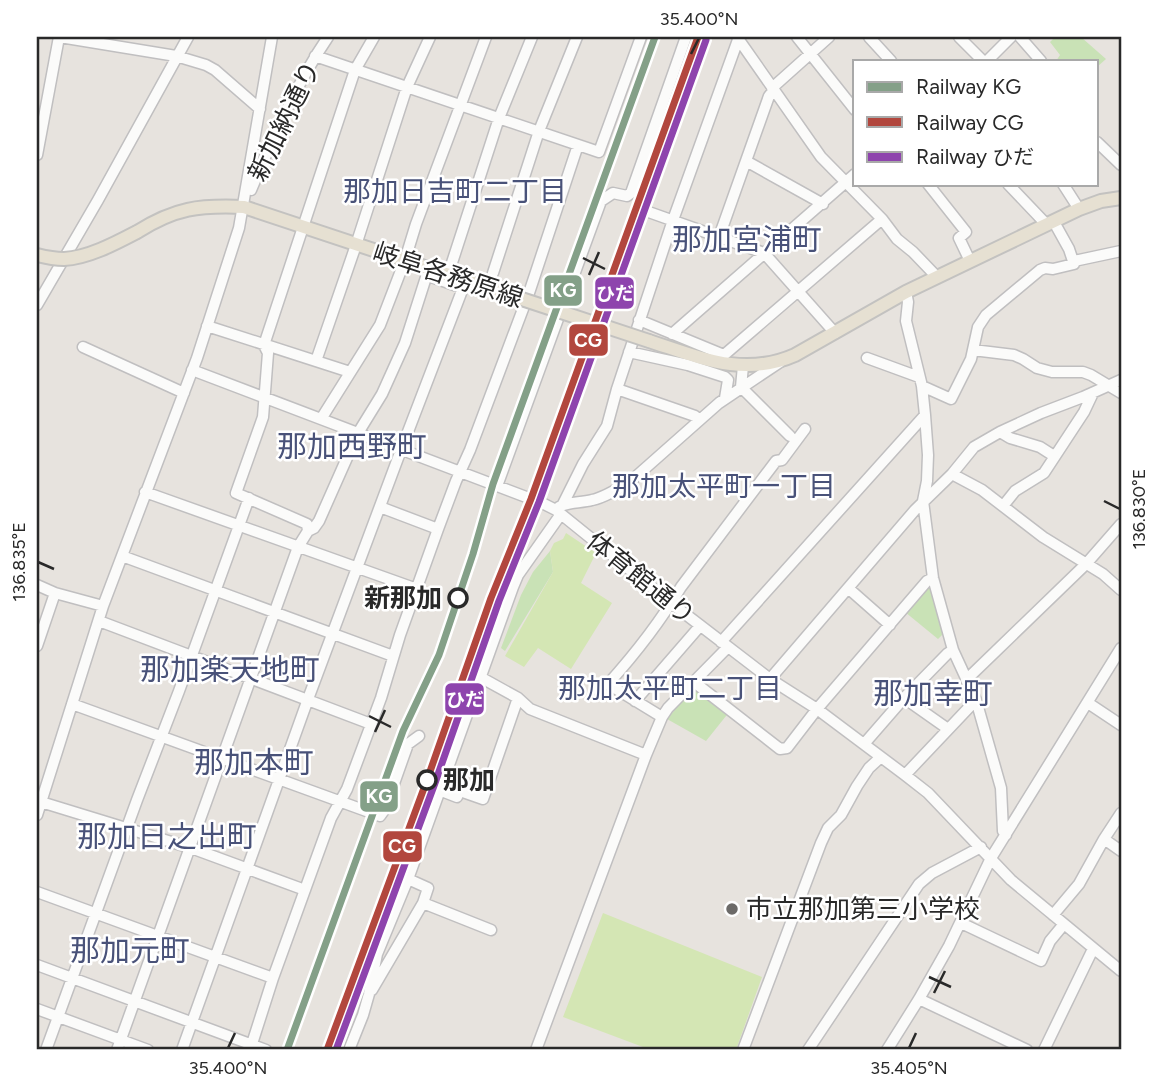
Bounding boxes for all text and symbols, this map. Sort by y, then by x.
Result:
text: 35.400°N [660,8,738,30]
street label: 新加納通り [241,56,327,186]
legend [853,60,1098,186]
text: Railway KG [916,74,1021,99]
text: Railway CG [916,110,1023,135]
text: Railway ひだ [916,144,1034,169]
district label: 那加日吉町二丁目 [343,174,567,208]
district label: 那加宮浦町 [672,221,822,258]
street label: 岐阜各務原線 [369,236,527,314]
line badge: KG [543,274,583,307]
line badge: ひだ [594,276,635,310]
text: KG [550,279,576,302]
text: ひだ [596,282,634,305]
line badge: CG [568,323,609,357]
text: CG [574,329,602,352]
district label: 那加西野町 [277,428,427,465]
district label: 那加太平町一丁目 [612,469,836,503]
text: 136.830°E [1128,469,1150,549]
text: 136.835°E [8,522,30,602]
street label: 体育館通り [580,525,702,631]
place label: 新那加 [364,582,442,614]
marker: 新那加 [448,588,468,608]
district label: 那加楽天地町 [140,651,320,688]
district label: 那加太平町二丁目 [558,671,782,705]
district label: 那加幸町 [873,675,993,712]
line badge: ひだ [444,682,485,716]
text: ひだ [446,688,484,711]
district label: 那加本町 [194,744,314,781]
place label: 那加 [443,764,495,796]
marker: 那加 [417,770,437,790]
line badge: KG [359,780,399,813]
text: KG [366,785,392,808]
district label: 那加日之出町 [77,818,257,855]
line badge: CG [382,830,423,863]
text: CG [388,835,416,858]
place label: 市立那加第三小学校 [746,893,980,925]
marker: 市立那加第三小学校 [724,901,740,917]
district label: 那加元町 [70,932,190,969]
text: 35.400°N [189,1057,267,1079]
text: 35.405°N [870,1057,948,1079]

